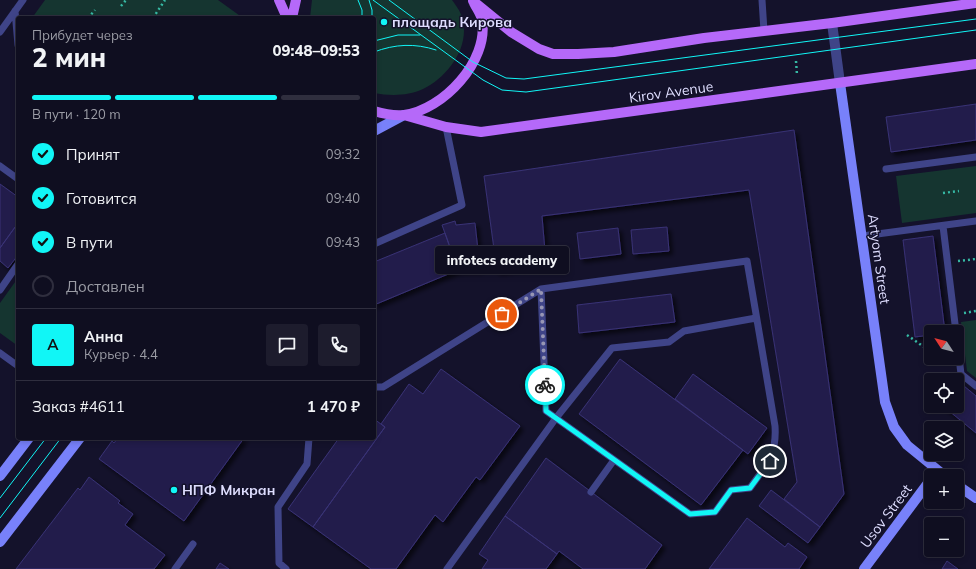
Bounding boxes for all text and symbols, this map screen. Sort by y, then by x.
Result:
place label: площадь Кирова [392,13,512,31]
marker: площадь Кирова [379,17,389,27]
text: Прибудет через [32,27,133,43]
text: 2 мин [32,41,106,74]
text: 09:48–09:53 [273,41,360,60]
street label: Kirov Avenue [628,77,714,107]
text: В пути · 120 m [32,106,121,122]
icon: check [32,143,54,165]
text: Принят [66,145,120,164]
text: 09:32 [326,146,360,162]
icon: check [32,187,54,209]
text: Готовится [66,189,137,208]
text: 09:40 [326,190,360,206]
street label: Artyom Street [864,213,894,305]
icon: check [32,231,54,253]
text: В пути [66,233,113,252]
text: 09:43 [326,234,360,250]
callout: infotecs academy [435,246,569,274]
text: infotecs academy [447,252,557,268]
text: Доставлен [66,277,145,296]
pin [485,297,519,331]
icon: bag [491,303,513,325]
button: chat [266,324,308,366]
button: phone [318,324,360,366]
north arrow [924,325,964,365]
map controls [924,325,964,557]
text: Анна [84,327,123,346]
text: А [47,335,59,354]
text: Курьер · 4.4 [84,346,158,362]
courier [525,365,565,405]
button: locate [924,373,964,413]
icon: bike [534,374,556,396]
text: Заказ #4611 [32,397,125,416]
text: 1 470 ₽ [307,397,360,416]
button: layers [924,421,964,461]
pin [753,444,787,478]
icon: home [759,450,781,472]
button: + [924,469,964,509]
place label: НПФ Микран [182,481,275,499]
street label: Usov Street [856,481,916,551]
marker: НПФ Микран [169,485,179,495]
button: − [924,517,964,557]

